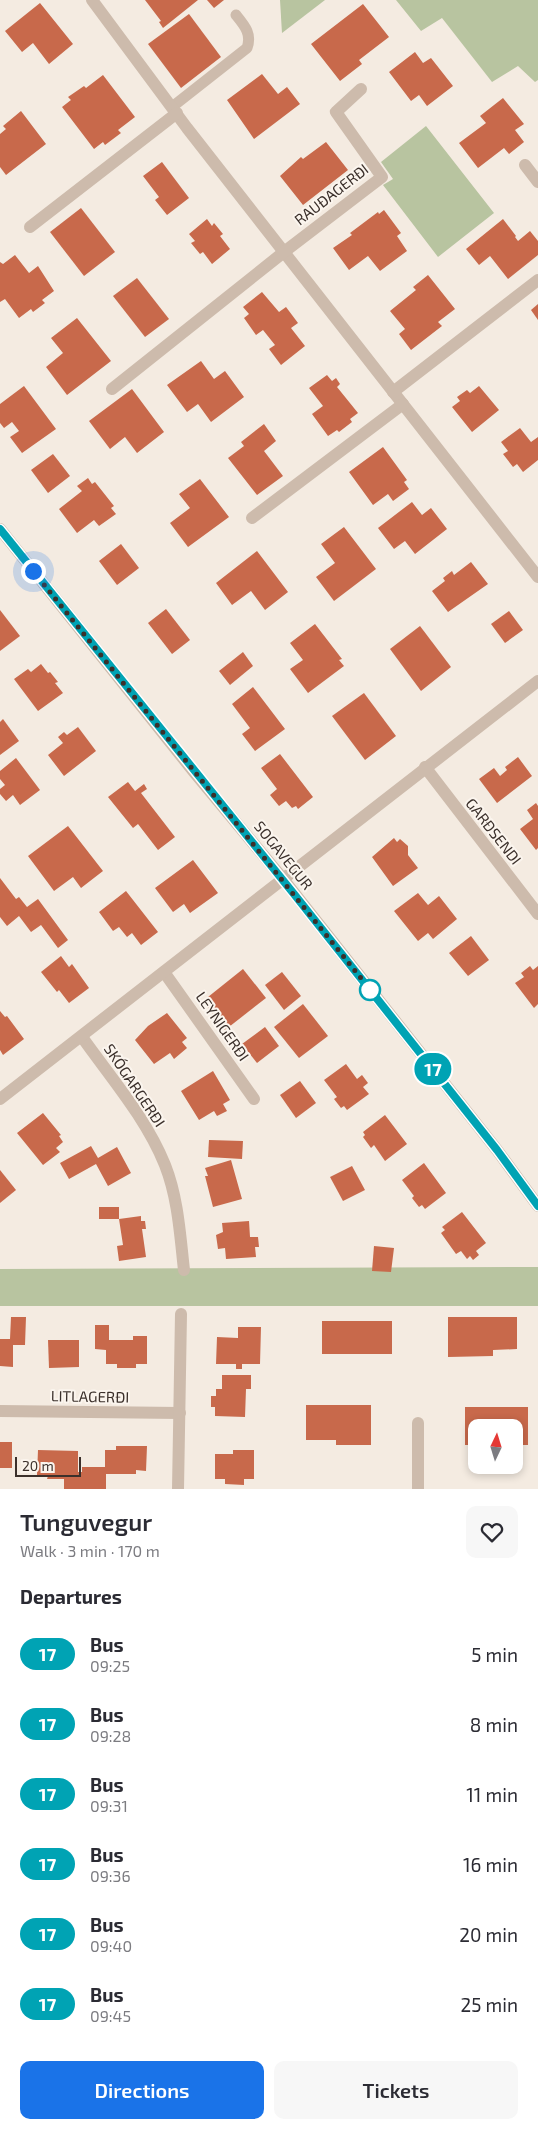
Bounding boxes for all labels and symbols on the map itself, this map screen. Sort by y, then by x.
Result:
street label: RAUÐAGERÐI [290,160,372,228]
your location [21,559,46,584]
street label: GARÐSENDI [462,794,526,868]
street label: SOGAVEGUR [251,817,317,893]
unlabelled marker [359,979,381,1001]
street label: LEYNIGERÐI [193,988,253,1064]
street label: SKÓGARGERÐI [101,1040,169,1130]
line badge: 17 [410,1053,456,1085]
street label: LITLAGERÐI [51,1386,129,1406]
north arrow [468,1419,522,1474]
scale bar [15,1454,81,1477]

